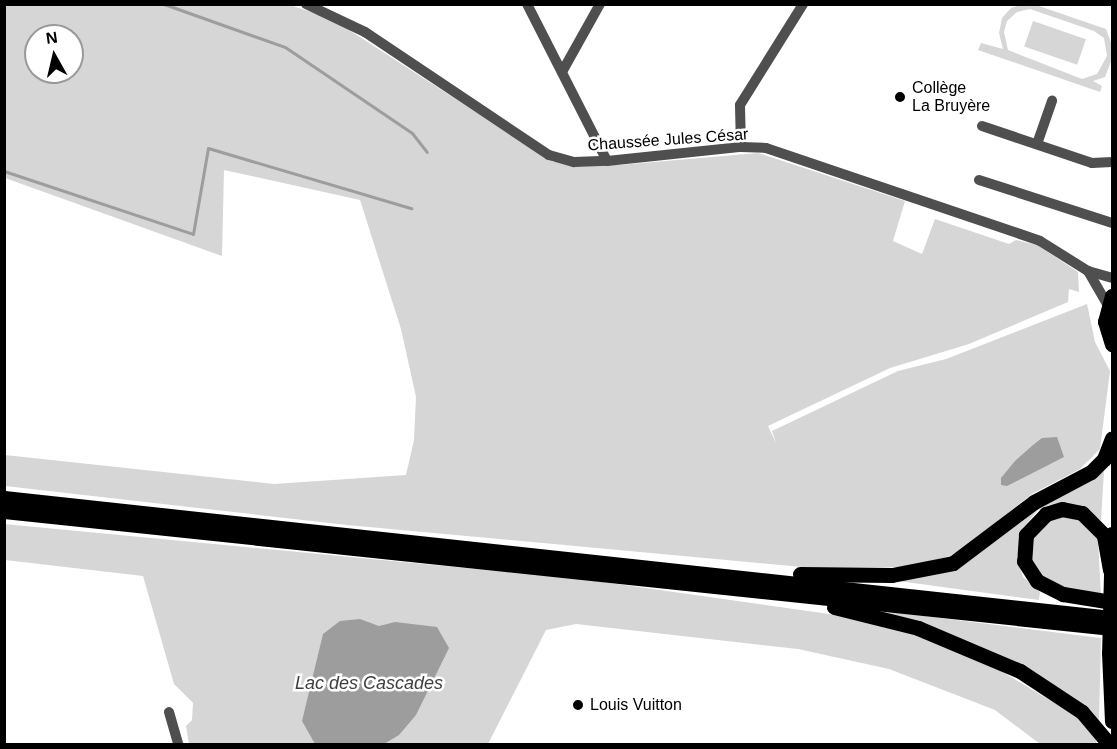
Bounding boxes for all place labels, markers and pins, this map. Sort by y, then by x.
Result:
place label: Collège La Bruyère [912,78,990,116]
marker: Collège La Bruyère [893,90,907,104]
place label: Louis Vuitton [590,695,682,715]
marker: Louis Vuitton [571,698,585,712]

